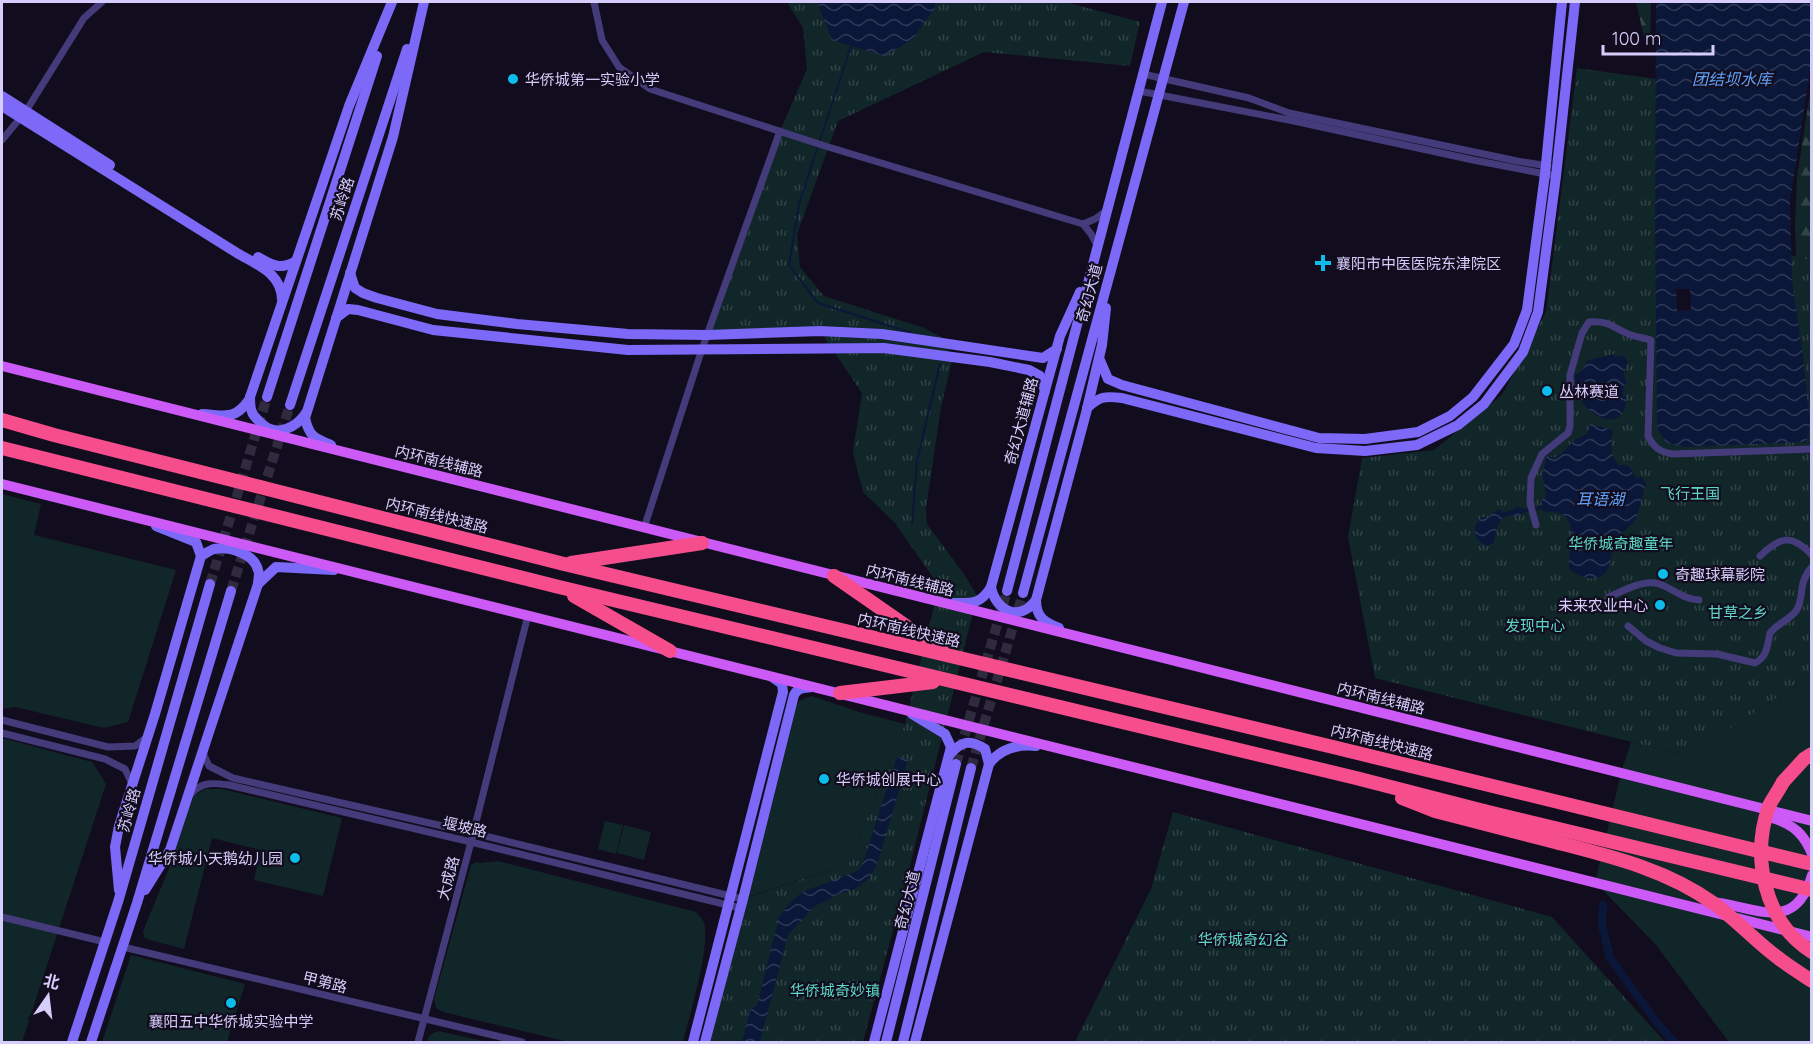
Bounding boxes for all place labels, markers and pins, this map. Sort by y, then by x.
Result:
place label: 华侨城第一实验小学 [525,70,660,89]
marker: 华侨城第一实验小学 [506,72,520,86]
marker: 襄阳市中医医院东津院区 [1314,254,1332,272]
place label: 襄阳市中医医院东津院区 [1336,254,1501,273]
place label: 丛林赛道 [1559,382,1619,401]
marker: 丛林赛道 [1540,384,1554,398]
place label: 奇趣球幕影院 [1675,565,1765,584]
marker: 奇趣球幕影院 [1656,567,1670,581]
place label: 未来农业中心 [1558,596,1648,615]
marker: 未来农业中心 [1653,598,1667,612]
place label: 华侨城创展中心 [836,770,941,789]
marker: 华侨城创展中心 [817,772,831,786]
place label: 华侨城小天鹅幼儿园 [148,849,283,868]
marker: 华侨城小天鹅幼儿园 [288,851,302,865]
marker: 襄阳五中华侨城实验中学 [224,996,238,1010]
place label: 襄阳五中华侨城实验中学 [148,1012,314,1031]

